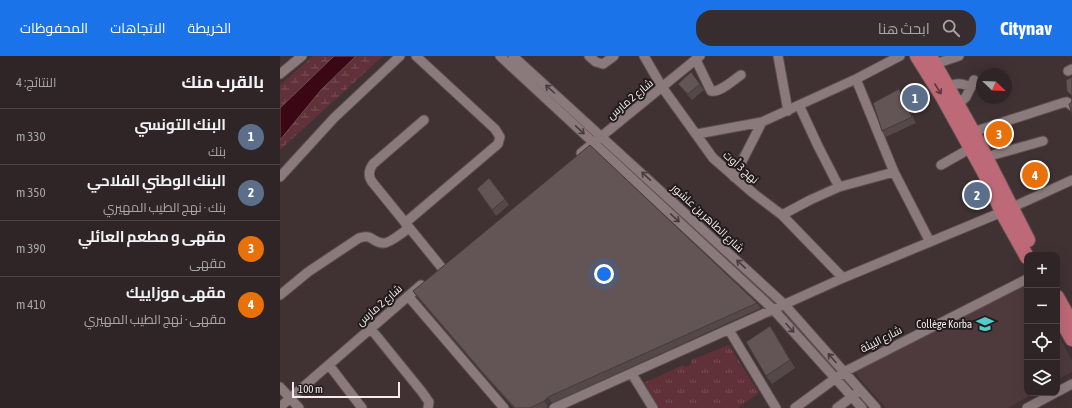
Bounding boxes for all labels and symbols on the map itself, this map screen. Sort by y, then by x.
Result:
north arrow [976,68,1012,104]
street label: شارع 2 مارس [605,76,657,123]
pin: 1 [902,83,928,113]
one-way arrow [934,83,942,95]
one-way arrow [544,84,555,93]
pin: 3 [986,119,1012,149]
one-way arrow [575,125,586,134]
street label: نهج 3 أوت [720,148,762,187]
pin: 4 [1022,160,1048,190]
one-way arrow [641,171,651,181]
pin: 2 [964,180,990,210]
street label: شارع الطاهر بن عاشور [667,181,746,256]
one-way arrow [670,214,681,223]
one-way arrow [736,260,746,269]
your location [594,264,614,284]
street label: شارع 2 مارس [354,282,405,329]
school or university icon: Collège Korba [975,314,995,334]
place label: Collège Korba [916,318,972,330]
one-way arrow [785,322,794,333]
street label: شارع البيئة [858,323,905,356]
one-way arrow [827,352,836,363]
scale bar [292,380,400,399]

